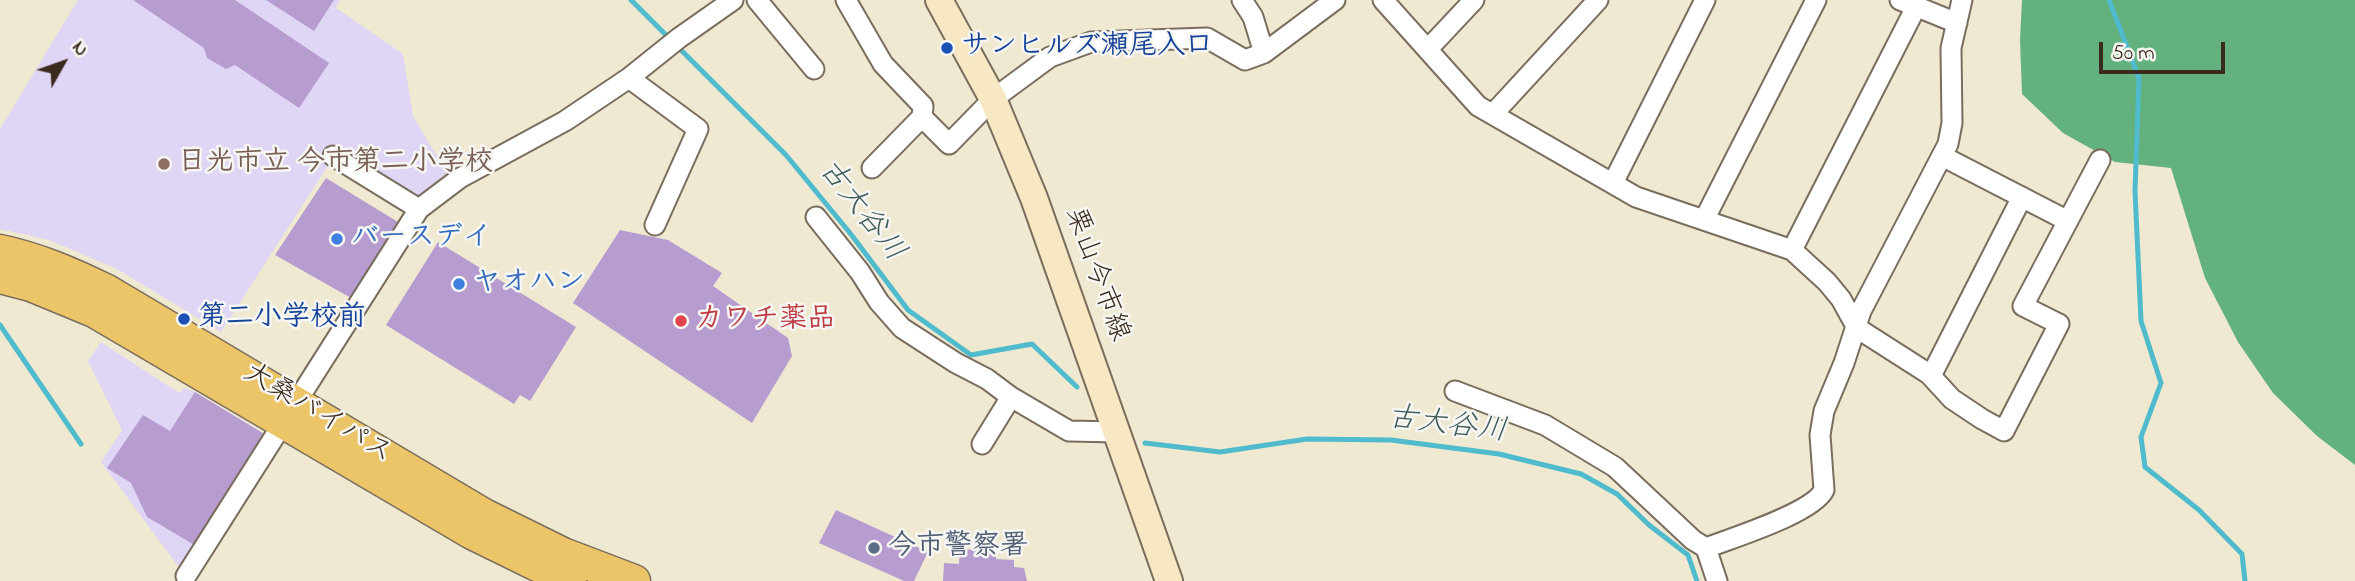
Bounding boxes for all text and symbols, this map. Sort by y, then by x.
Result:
north arrow [28,28,98,98]
scale bar [2103,28,2229,72]
place label: サンヒルズ瀬尾入口 [961,31,1213,65]
text: N [65,36,94,63]
text: 50 m [2112,39,2155,69]
marker: サンヒルズ瀬尾入口 [939,40,955,56]
place label: 日光市立 今市第二小学校 [178,147,493,181]
water label: 古大谷川 [809,154,911,270]
marker: 日光市立 今市第二小学校 [156,156,172,172]
street label: 栗山今市線 [1055,203,1135,347]
place label: バースデイ [351,222,491,256]
marker: バースデイ [329,231,345,247]
place label: ヤオハン [473,267,585,301]
marker: ヤオハン [451,276,467,292]
place label: 第二小学校前 [198,302,366,336]
place label: カワチ薬品 [695,304,835,338]
marker: 第二小学校前 [176,311,192,327]
marker: カワチ薬品 [673,313,689,329]
street label: 大桑バイパス [236,357,398,473]
water label: 古大谷川 [1385,402,1509,452]
place label: 今市警察署 [888,531,1028,565]
marker: 今市警察署 [866,540,882,556]

